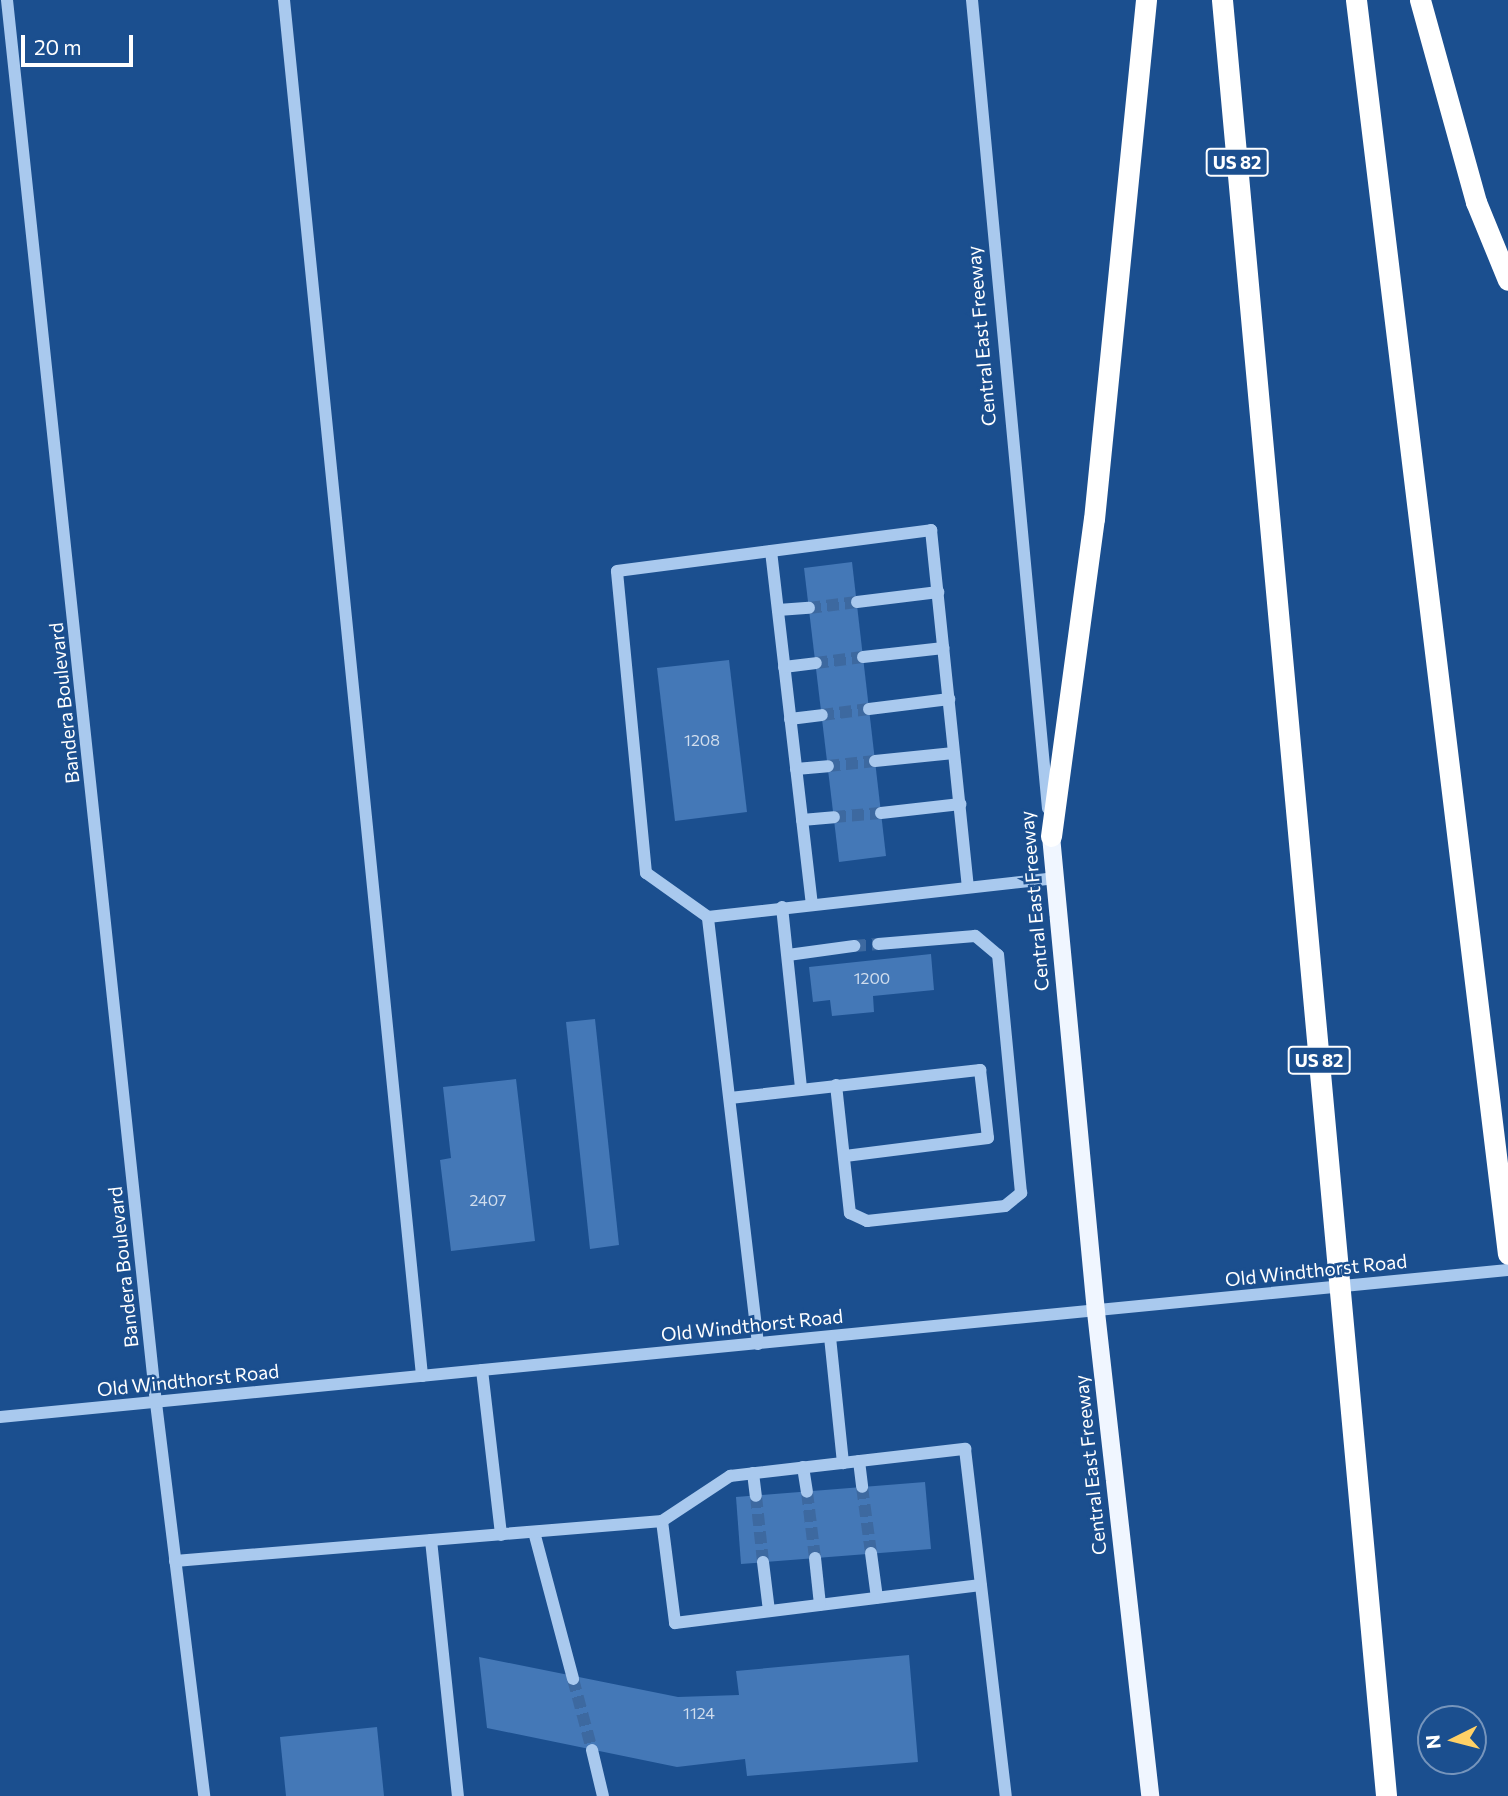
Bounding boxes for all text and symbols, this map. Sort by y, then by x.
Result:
scale bar [24,21,136,65]
text: 20 m [34,34,82,59]
road number: US 82 [1206,148,1268,176]
street label: Central East Freeway [962,245,1000,427]
street label: Bandera Boulevard [44,621,84,785]
house number: 1208 [684,730,720,750]
street label: Central East Freeway [1015,810,1053,992]
house number: 1200 [854,968,890,988]
road number: US 82 [1288,1045,1350,1074]
street label: Bandera Boulevard [103,1185,143,1349]
house number: 2407 [469,1190,507,1210]
street label: Old Windthorst Road [1224,1249,1408,1291]
street label: Old Windthorst Road [660,1304,844,1346]
street label: Old Windthorst Road [96,1359,280,1401]
street label: Central East Freeway [1069,1374,1111,1556]
house number: 1124 [683,1703,715,1723]
north arrow [1417,1705,1487,1775]
text: N [1420,1734,1445,1750]

